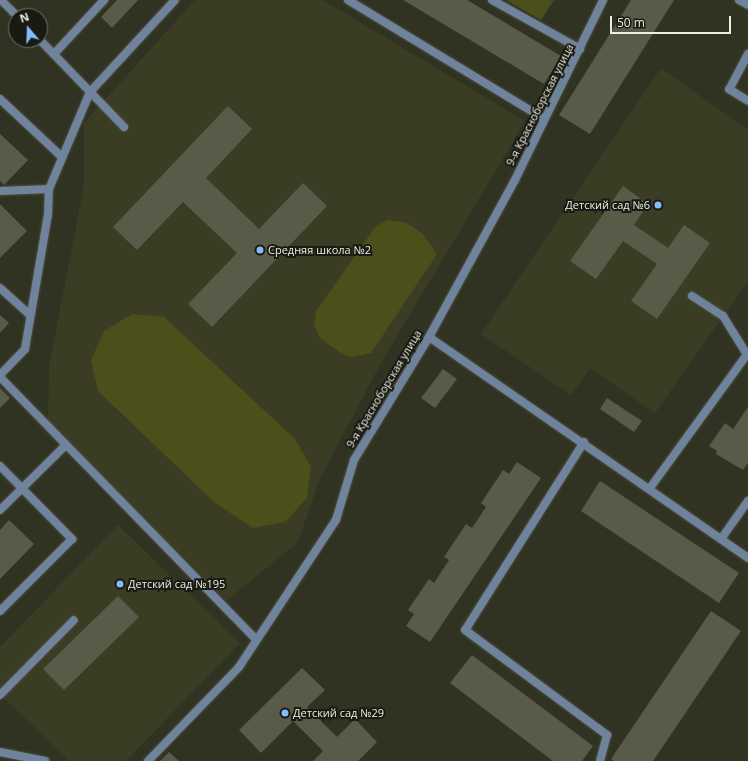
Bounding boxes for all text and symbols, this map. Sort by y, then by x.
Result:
north arrow [8,8,48,48]
scale bar [612,8,733,34]
text: N [18,9,31,26]
text: 50 m [617,14,645,31]
street label: 9-я Красноборская улица [504,42,576,168]
place label: Детский сад №6 [565,198,650,212]
marker: Детский сад №6 [653,200,663,210]
place label: Средняя школа №2 [268,243,371,257]
marker: Средняя школа №2 [255,245,265,255]
street label: 9-я Красноборская улица [344,328,424,450]
place label: Детский сад №195 [128,577,225,591]
marker: Детский сад №195 [115,579,125,589]
place label: Детский сад №29 [293,706,384,720]
marker: Детский сад №29 [280,708,290,718]

